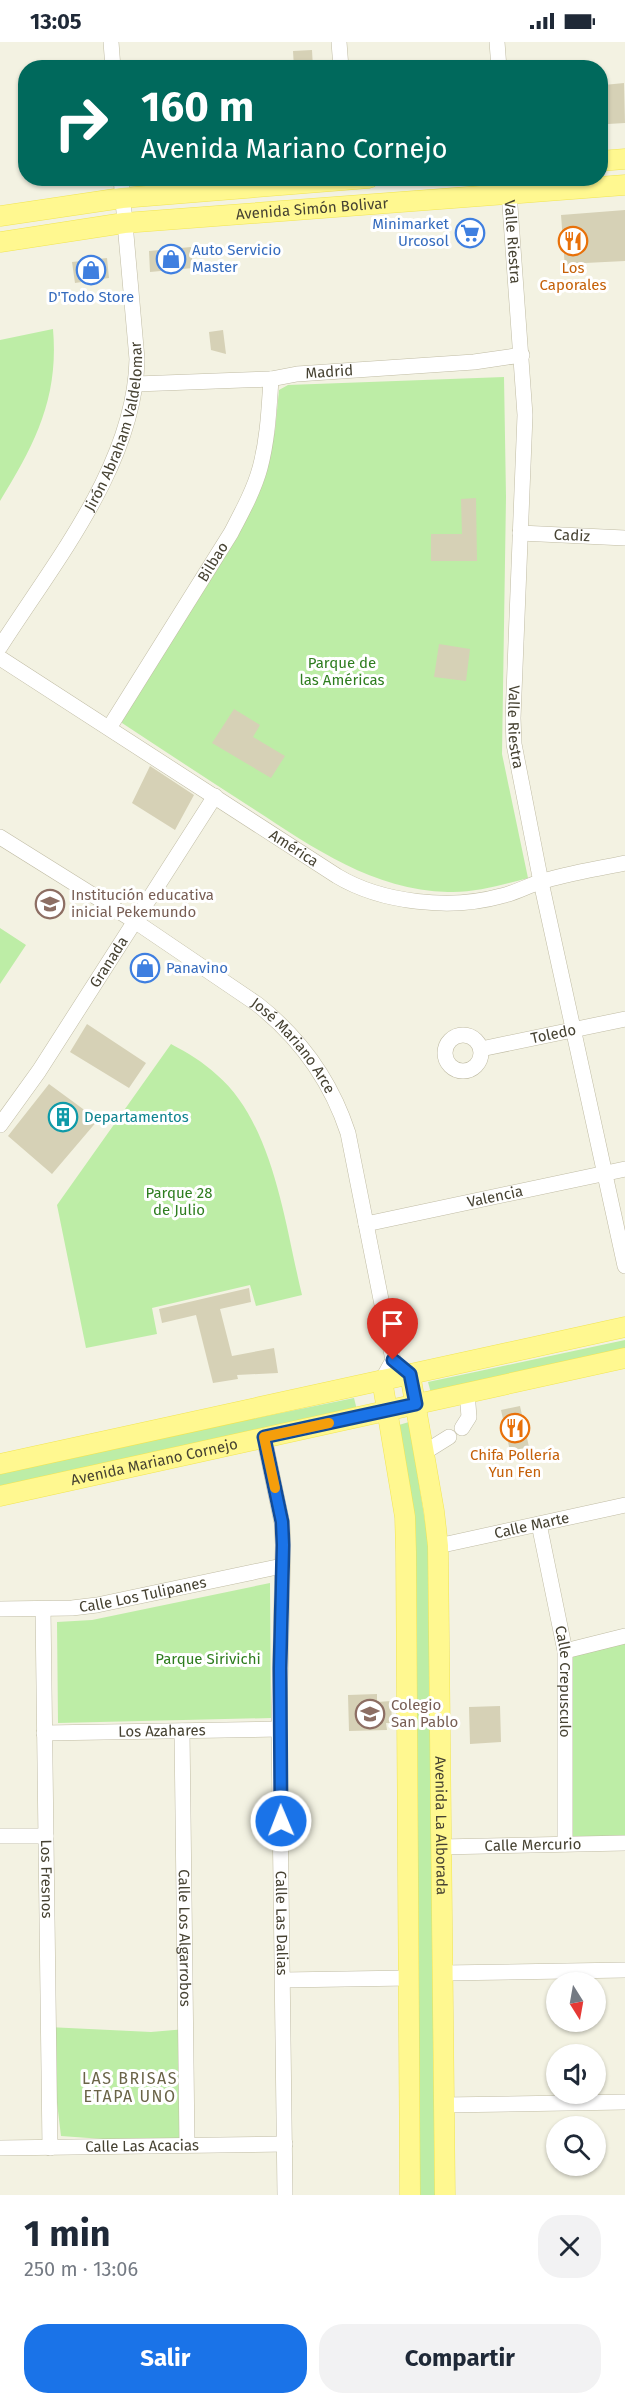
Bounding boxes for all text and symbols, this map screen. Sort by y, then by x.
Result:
text: 13:05 [30,8,82,35]
text: 160 m [141,82,254,132]
icon: right [42,84,120,162]
text: Avenida Mariano Cornejo [141,133,448,165]
street label: Avenida Simón Bolivar [235,194,389,223]
street label: Valle Riestra [501,199,525,284]
place label: Minimarket Urcosol [372,215,450,250]
supermarket icon: Minimarket Urcosol [454,217,486,249]
restaurant icon: Los Caporales [557,225,589,257]
place label: Auto Servicio Master [192,241,281,276]
shop icon: Auto Servicio Master [155,243,187,275]
shop icon: D'Todo Store [75,254,107,286]
place label: Los Caporales [540,259,606,294]
place label: D'Todo Store [48,288,134,306]
street label: Jirón Abraham Valdelomar [81,341,146,514]
street label: Madrid [305,361,354,382]
street label: Cadiz [553,526,591,545]
street label: Bilbao [194,539,232,585]
park label: Parque de las Américas [300,654,385,689]
street label: Valle Riestra [504,685,528,770]
street label: América [266,826,322,871]
place label: Institución educativa inicial Pekemundo [71,886,214,921]
school or university icon: Institución educativa inicial Pekemundo [34,888,66,920]
street label: Granada [86,933,132,991]
shop icon: Panavino [129,952,161,984]
place label: Panavino [166,959,228,977]
street label: José Mariano Arce [248,994,339,1097]
street label: Toledo [529,1020,578,1047]
building icon: Departamentos [47,1101,79,1133]
place label: Departamentos [84,1108,189,1126]
street label: Valencia [466,1182,525,1211]
park label: Parque 28 de Julio [146,1184,212,1219]
pin [367,1298,418,1360]
icon: arrive [376,1307,409,1340]
restaurant icon: Chifa Pollería Yun Fen [499,1412,531,1444]
street label: Avenida Mariano Cornejo [69,1435,239,1489]
place label: Chifa Pollería Yun Fen [470,1446,560,1481]
street label: Calle Marte [493,1508,571,1542]
street label: Calle Los Tulipanes [78,1573,208,1616]
street label: Calle Crepusculo [551,1624,574,1738]
park label: Parque Sirivichi [155,1650,261,1668]
place label: Colegio San Pablo [391,1696,458,1731]
school or university icon: Colegio San Pablo [354,1698,386,1730]
street label: Los Azahares [118,1721,206,1741]
street label: Avenida La Alborada [431,1756,451,1895]
position arrow [249,1789,313,1853]
street label: Calle Mercurio [484,1835,582,1855]
street label: Los Fresnos [37,1839,56,1919]
street label: Calle Los Algarrobos [175,1869,194,2007]
street label: Calle Las Dalias [272,1871,291,1976]
north arrow [546,1972,606,2032]
map controls [546,1972,606,2176]
button: sound [546,2044,606,2104]
district label: LAS BRISAS ETAPA UNO [82,2069,178,2106]
button: search [546,2116,606,2176]
street label: Calle Las Acacias [85,2136,199,2156]
text: 1 min [24,2212,111,2256]
button: close [538,2215,601,2278]
text: 250 m · 13:06 [24,2257,138,2281]
button: Salir [24,2324,307,2393]
button: Compartir [319,2324,601,2393]

